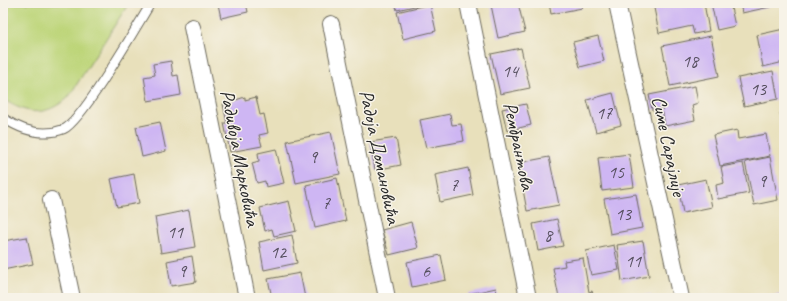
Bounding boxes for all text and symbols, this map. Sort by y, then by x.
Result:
house number: 18 [682,50,700,72]
house number: 14 [502,60,520,82]
house number: 13 [750,78,768,100]
street label: Радивоја Марковића [214,88,266,230]
street label: Радоја Домановића [354,88,407,228]
street label: Симе Сарајлије [646,94,692,200]
street label: Рембрантова [498,100,541,193]
house number: 17 [596,102,613,124]
house number: 9 [309,146,319,168]
house number: 15 [608,161,625,183]
house number: 9 [758,170,768,192]
house number: 7 [450,174,459,196]
house number: 7 [322,192,331,214]
house number: 13 [615,203,633,225]
house number: 11 [167,221,184,243]
house number: 8 [544,224,554,246]
house number: 12 [270,241,288,263]
house number: 11 [625,250,642,272]
house number: 9 [178,260,188,282]
house number: 6 [422,260,431,282]

